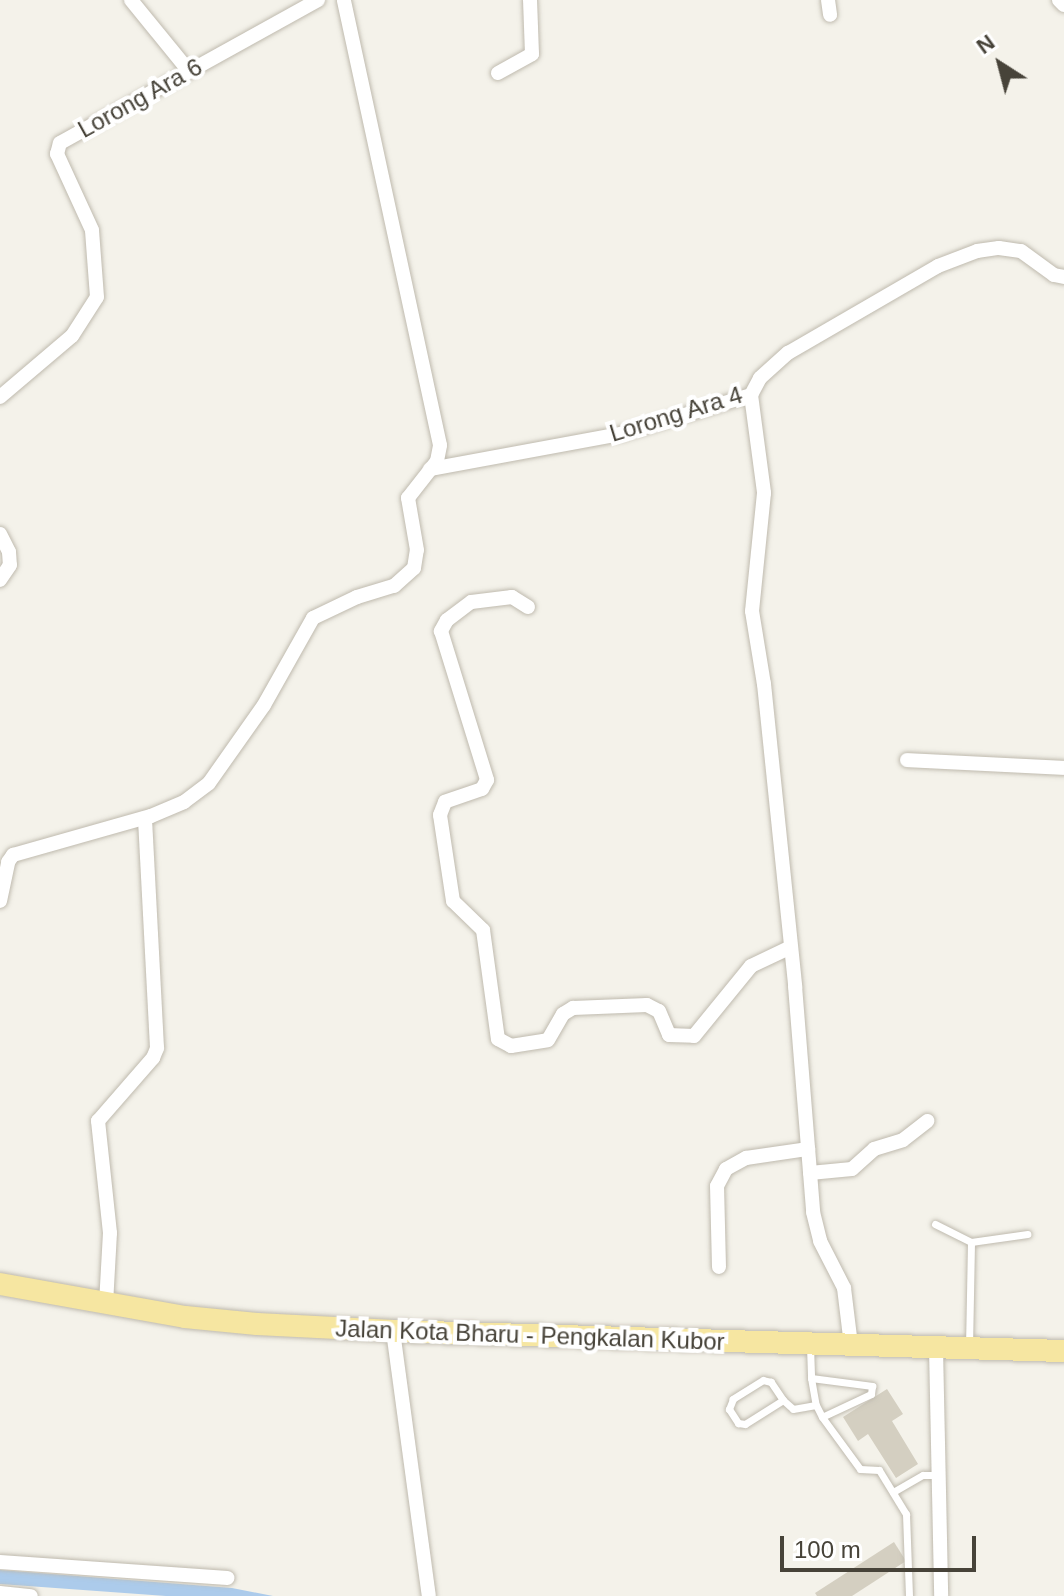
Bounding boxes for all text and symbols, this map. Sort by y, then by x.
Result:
north arrow [960,24,1040,104]
text: N [972,29,999,59]
street label: Lorong Ara 6 [72,52,208,144]
street label: Lorong Ara 4 [605,380,747,448]
street label: Jalan Kota Bharu - Pengkalan Kubor [335,1314,725,1356]
scale bar [784,1520,980,1570]
text: 100 m [794,1536,861,1563]

